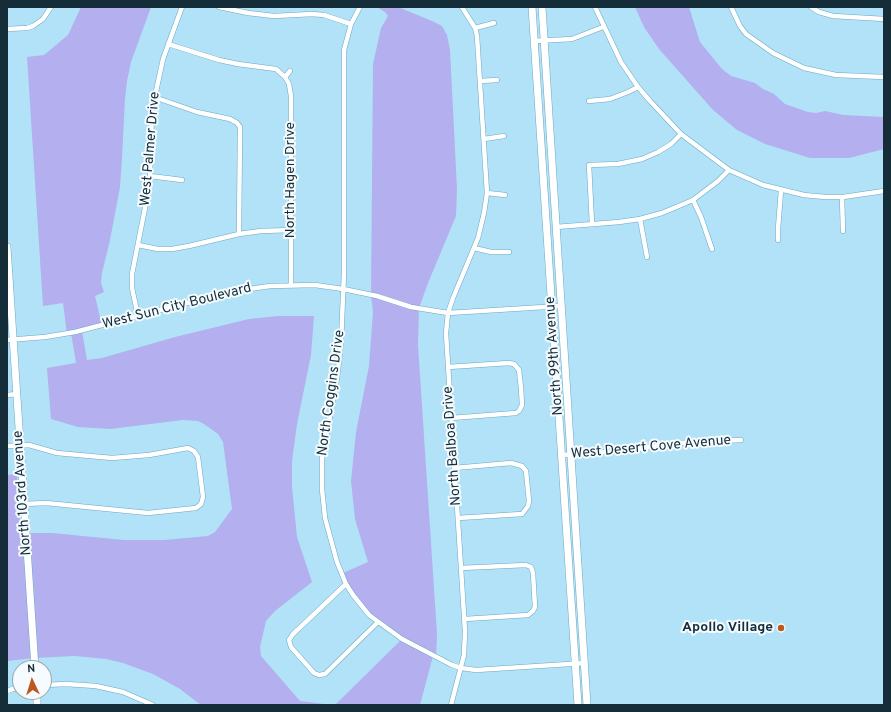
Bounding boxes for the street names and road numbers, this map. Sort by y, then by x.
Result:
street label: West Palmer Drive [138,91,164,207]
street label: North Hagen Drive [283,122,299,238]
street label: West Sun City Boulevard [101,280,253,334]
street label: North 99th Avenue [542,296,568,416]
street label: North Coggins Drive [315,329,349,457]
street label: North Balboa Drive [440,386,466,506]
street label: North 103rd Avenue [10,430,36,556]
street label: West Desert Cove Avenue [570,433,732,463]

